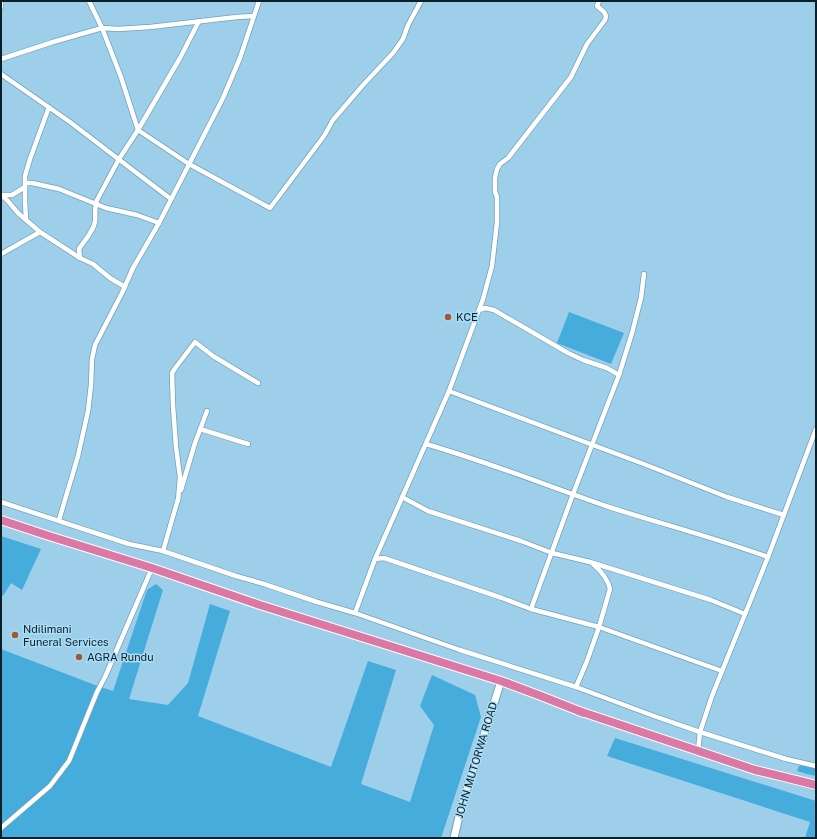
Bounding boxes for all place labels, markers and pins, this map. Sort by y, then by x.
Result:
place label: KCE [456,311,478,323]
marker: KCE [443,312,453,322]
place label: Ndilimani Funeral Services [23,623,109,648]
marker: Ndilimani Funeral Services [10,630,20,640]
place label: AGRA Rundu [87,651,154,663]
marker: AGRA Rundu [74,652,84,662]

